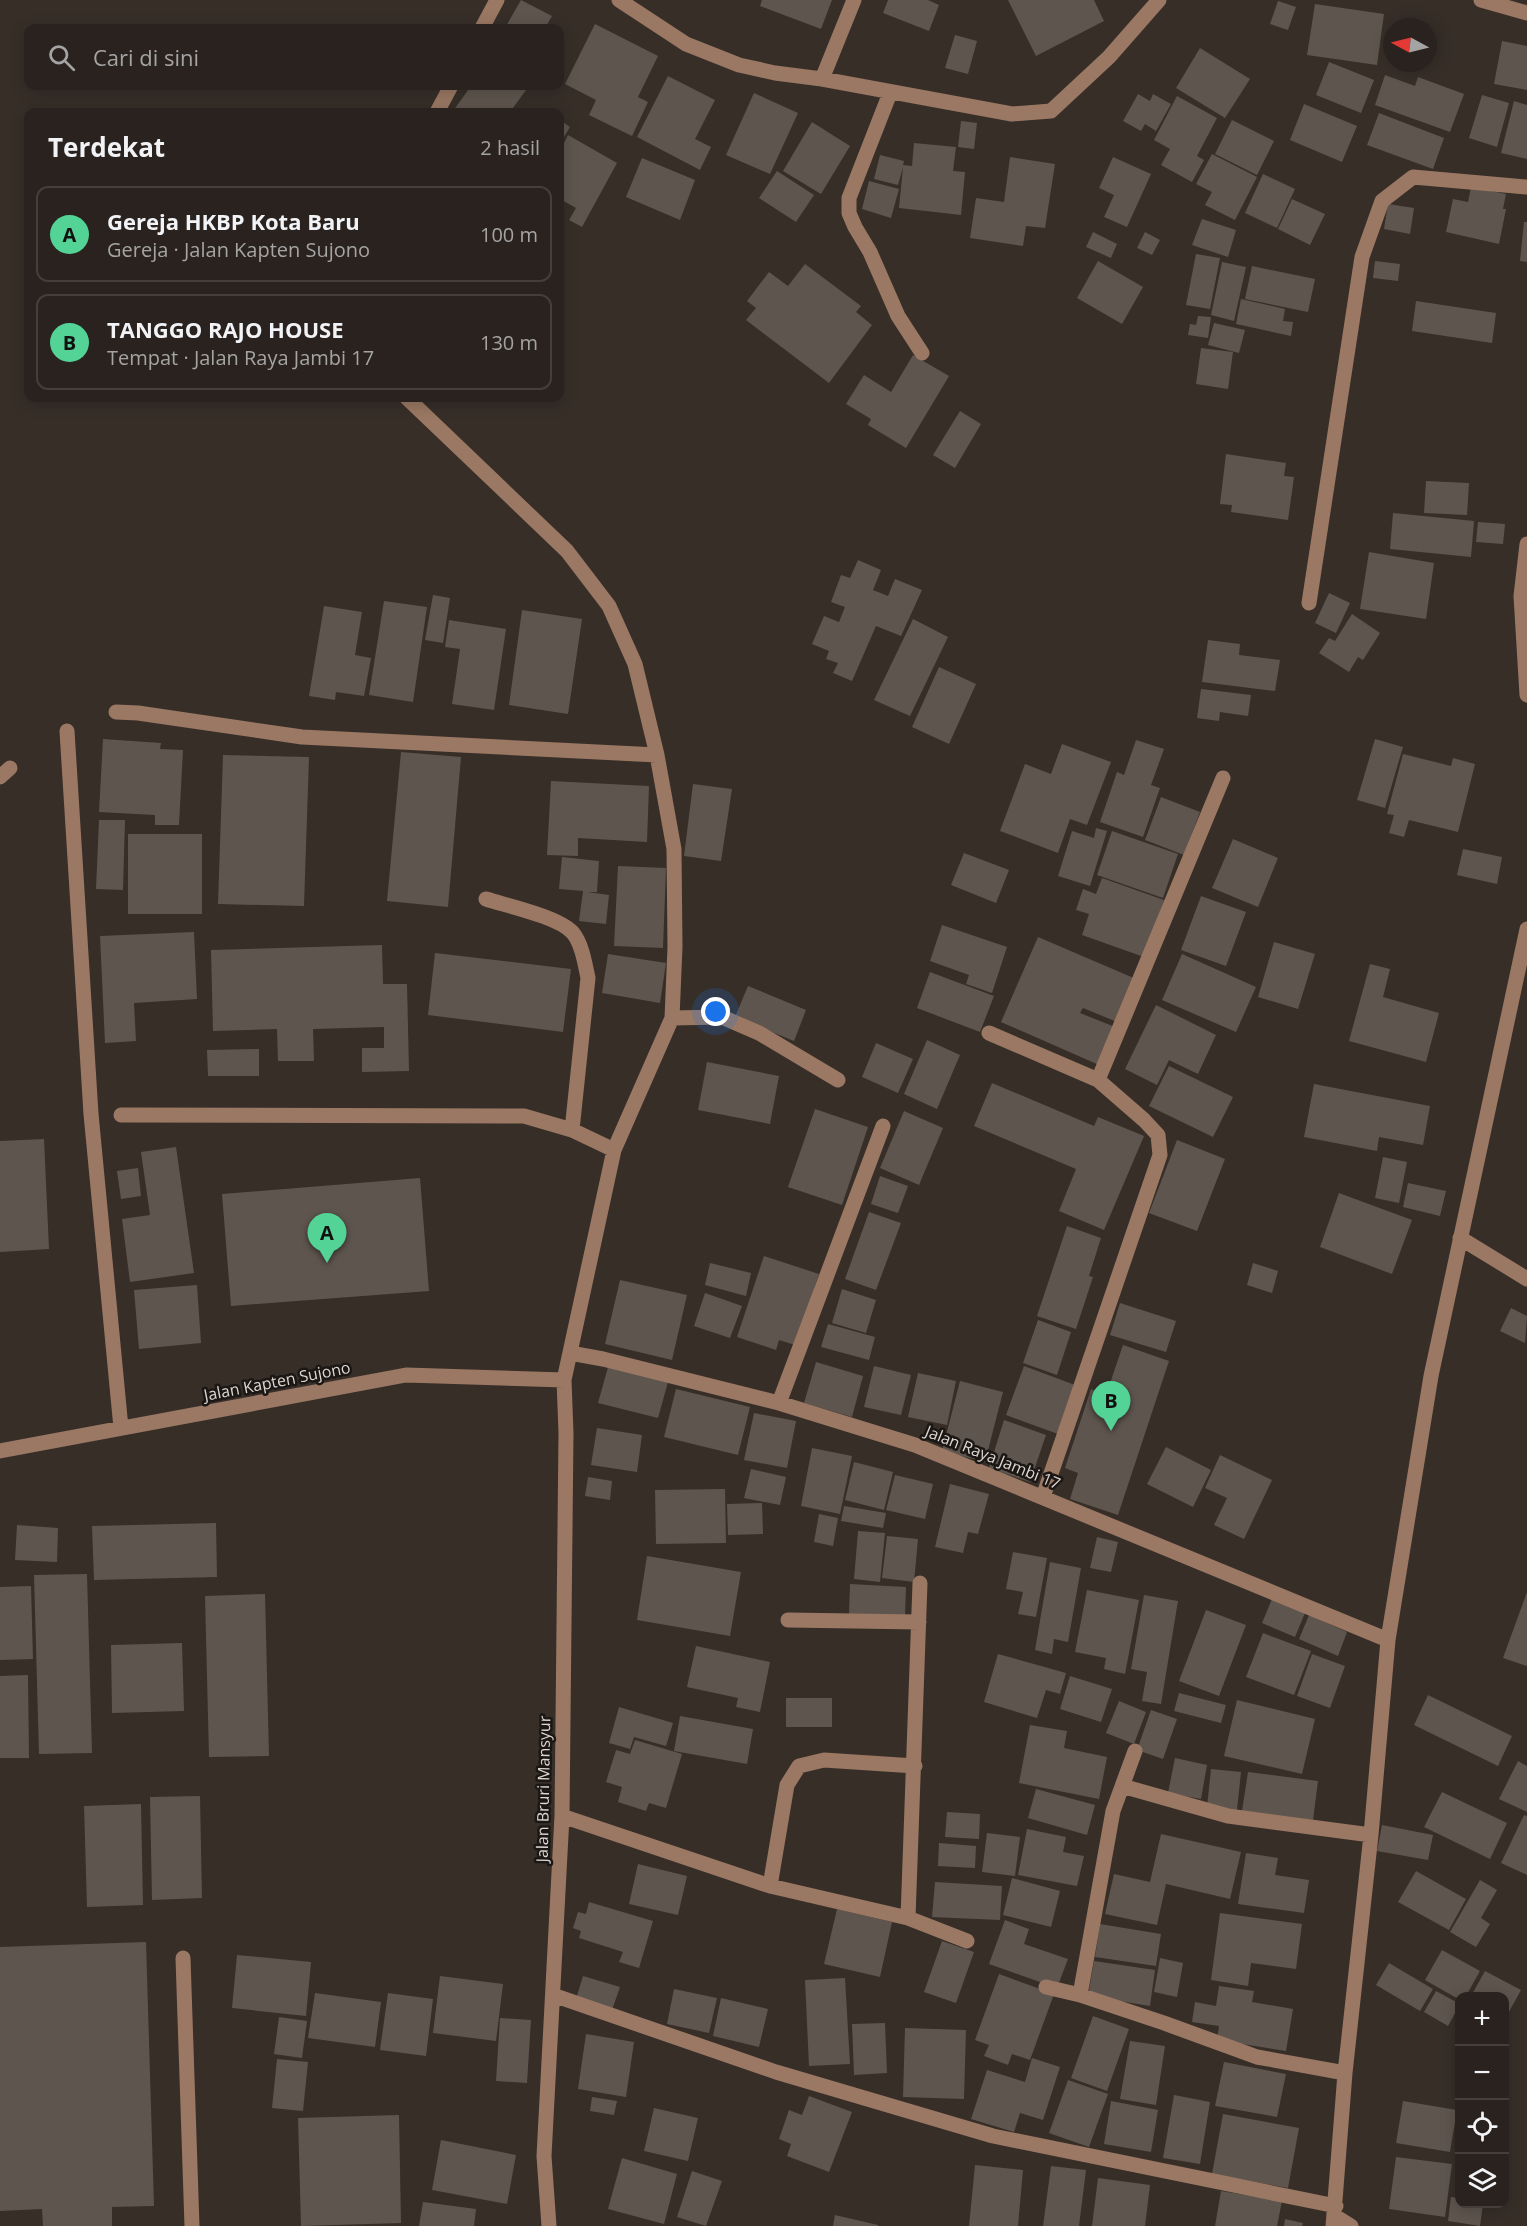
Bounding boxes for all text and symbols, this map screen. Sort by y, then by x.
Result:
north arrow [1383,18,1437,72]
search box [24,24,564,90]
icon: search [45,41,78,74]
text: Cari di sini [93,42,199,72]
text: Terdekat [48,129,165,165]
text: 2 hasil [480,134,540,161]
text: Gereja HKBP Kota Baru [107,206,360,236]
text: A [63,221,76,248]
text: 100 m [480,221,538,248]
text: Gereja · Jalan Kapten Sujono [107,236,370,263]
text: TANGGO RAJO HOUSE [107,314,344,344]
text: B [63,329,76,356]
text: 130 m [480,329,538,356]
text: Tempat · Jalan Raya Jambi 17 [107,344,374,371]
your location [701,997,730,1026]
pin: A [308,1214,346,1263]
street label: Jalan Kapten Sujono [200,1356,352,1406]
pin: B [1092,1382,1130,1431]
street label: Jalan Raya Jambi 17 [920,1419,1064,1494]
street label: Jalan Bruri Mansyur [531,1715,555,1864]
map controls [1455,1992,1509,2208]
button: + [1455,1992,1509,2046]
button: − [1455,2046,1509,2100]
button: locate [1455,2100,1509,2154]
button: layers [1455,2154,1509,2208]

